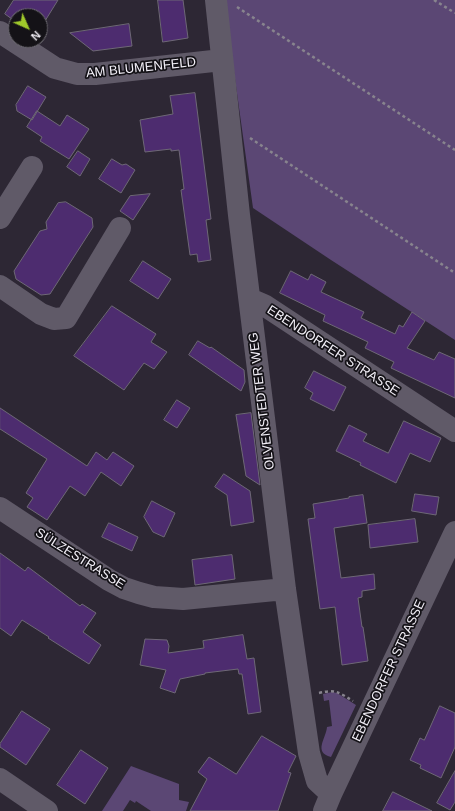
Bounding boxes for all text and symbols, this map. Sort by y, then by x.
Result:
north arrow [8,8,48,48]
text: N [29,29,43,43]
street label: AM BLUMENFELD [85,54,197,82]
street label: EBENDORFER STRASSE [264,302,402,400]
street label: OLVENSTEDTER WEG [246,331,278,471]
street label: SÜLZESTRASSE [32,525,128,593]
street label: EBENDORFER STRASSE [349,598,429,744]

